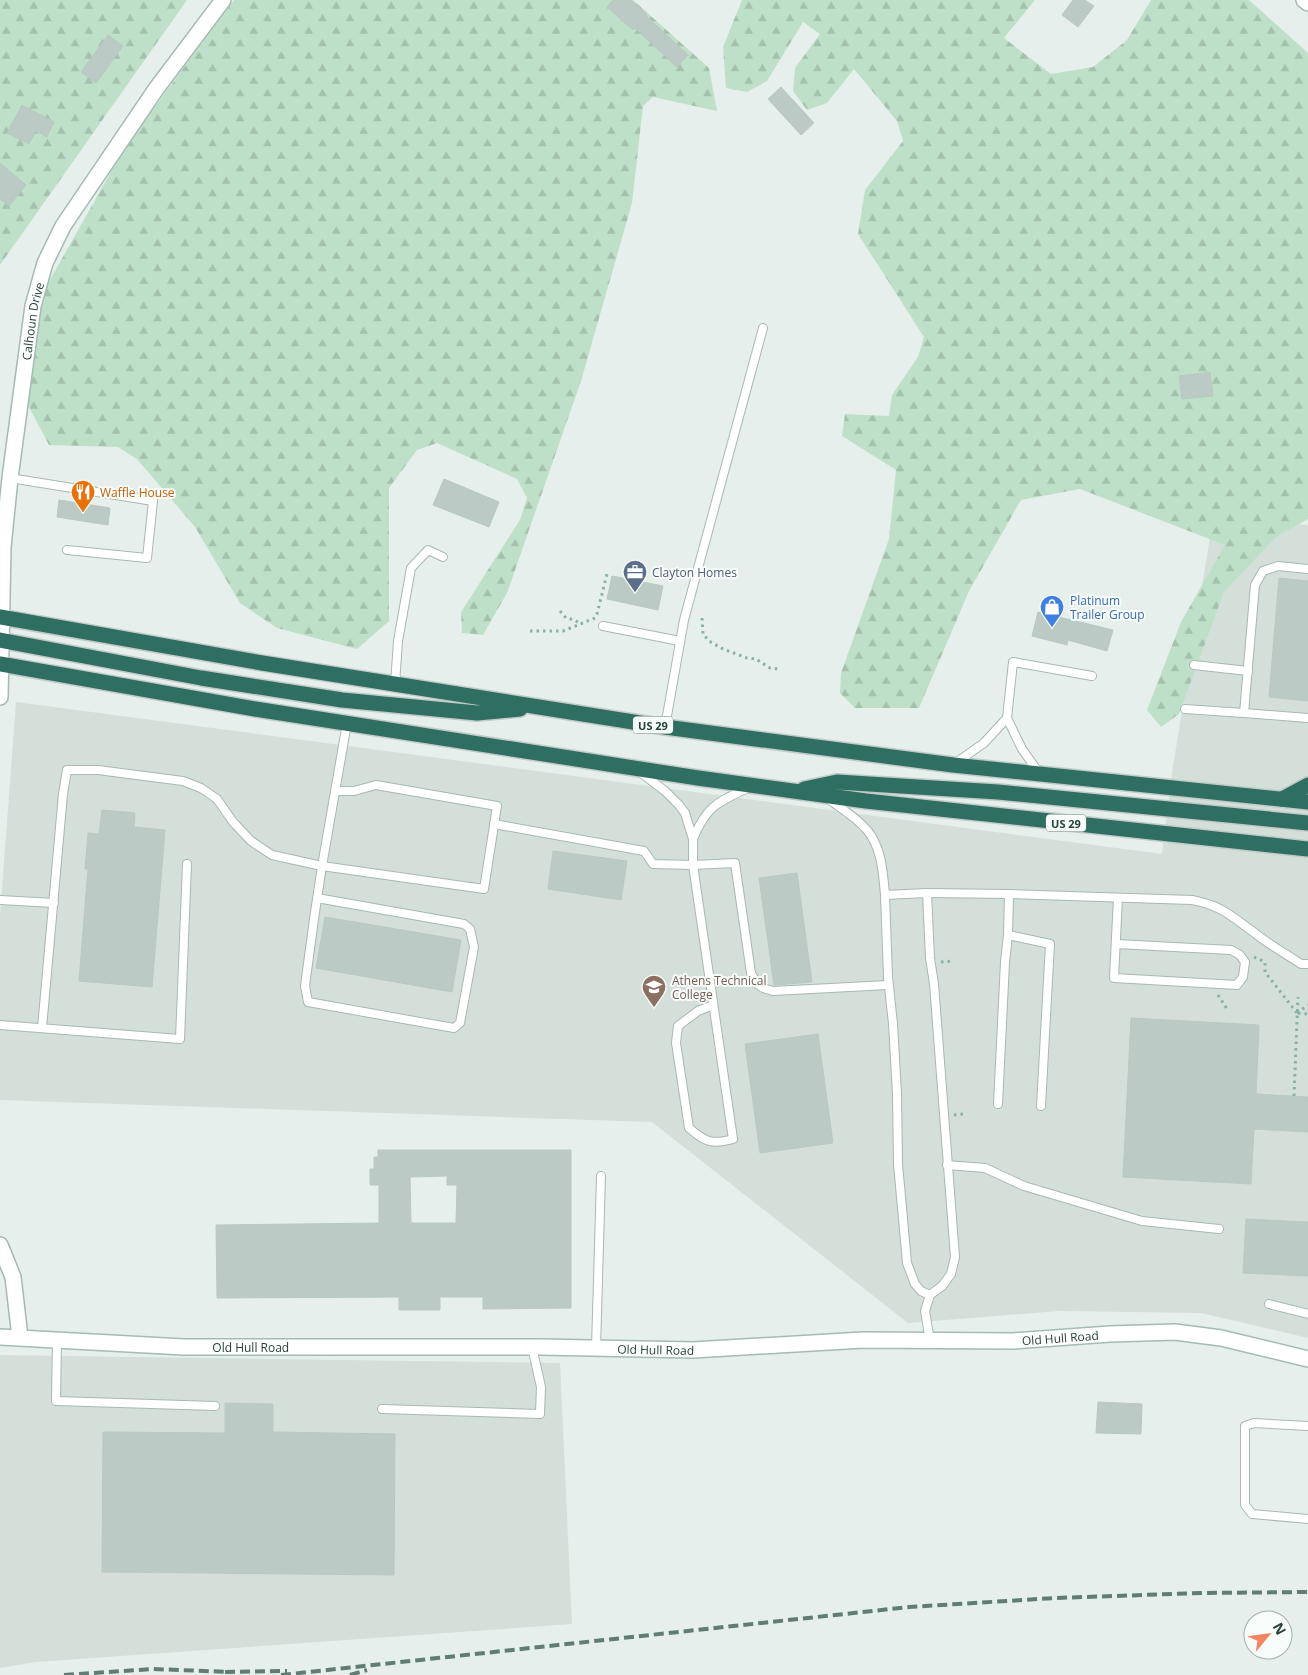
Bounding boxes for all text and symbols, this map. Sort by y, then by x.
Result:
street label: Calhoun Drive [17,280,48,361]
restaurant icon: Waffle House [70,479,96,513]
place label: Waffle House [100,484,175,501]
office icon: Clayton Homes [622,559,648,593]
place label: Clayton Homes [652,564,737,581]
place label: Platinum Trailer Group [1070,592,1145,623]
shop icon: Platinum Trailer Group [1039,594,1065,628]
road number: US 29 [633,716,673,734]
road number: US 29 [1046,814,1086,831]
place label: Athens Technical College [672,972,766,1003]
school or university icon: Athens Technical College [641,974,667,1008]
street label: Old Hull Road [1021,1326,1099,1349]
street label: Old Hull Road [212,1339,289,1356]
street label: Old Hull Road [617,1340,694,1359]
north arrow [1243,1610,1293,1660]
text: N [1269,1619,1291,1638]

